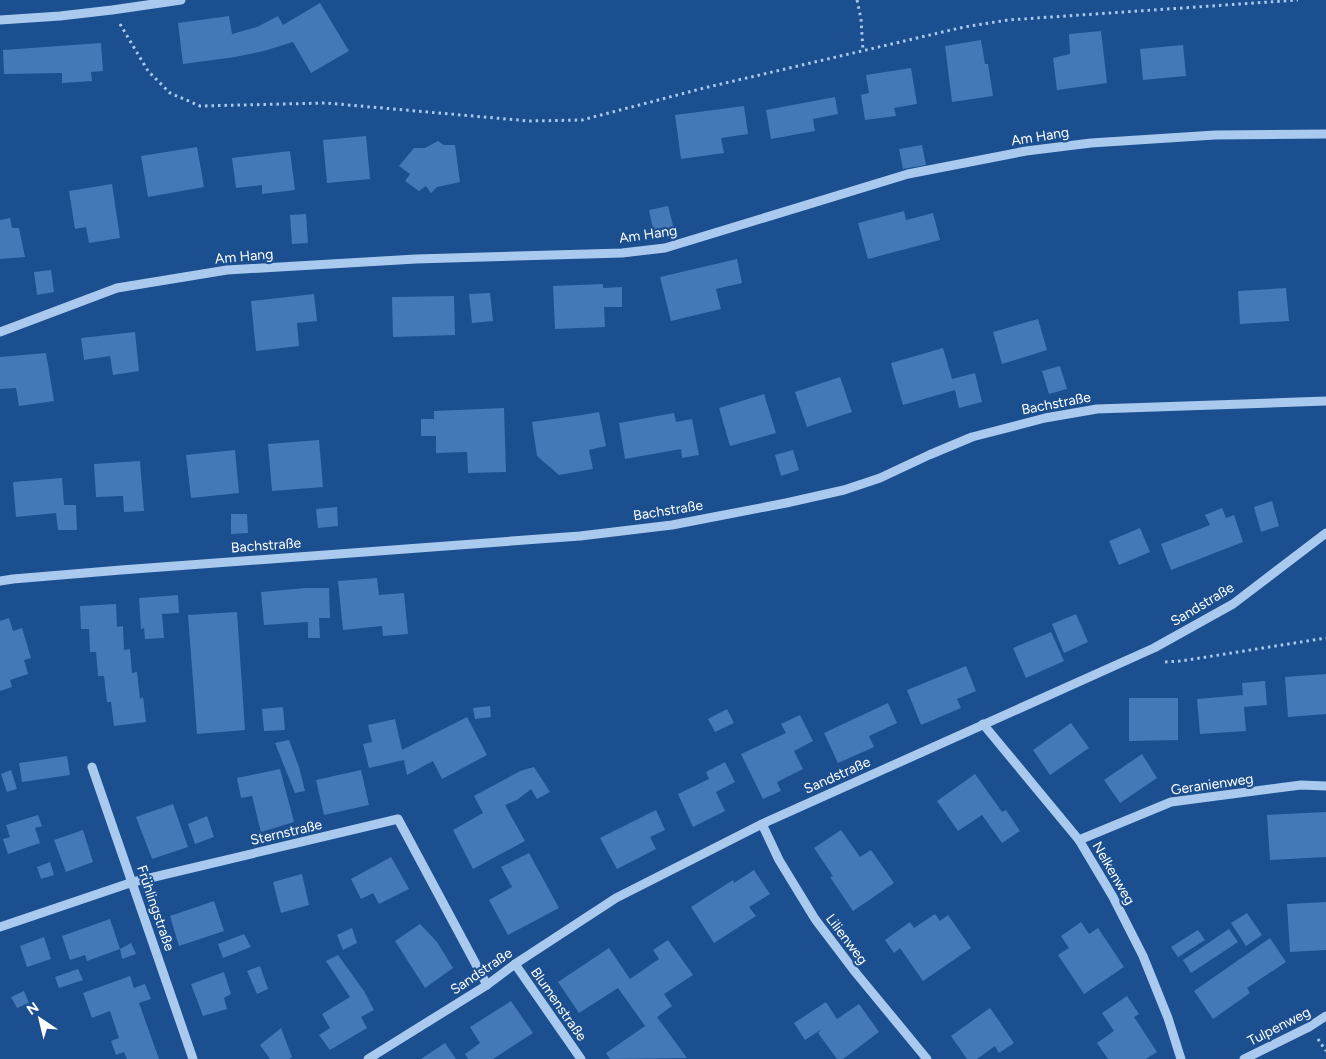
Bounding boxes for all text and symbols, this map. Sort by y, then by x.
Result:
street label: Am Hang [1010,124,1070,149]
street label: Am Hang [618,222,678,247]
street label: Am Hang [214,245,274,268]
street label: Bachstraße [1020,388,1093,419]
street label: Bachstraße [632,497,704,524]
street label: Bachstraße [230,535,302,556]
street label: Sandstraße [1167,579,1237,630]
street label: Sandstraße [801,753,873,798]
street label: Geranienweg [1170,770,1254,799]
street label: Sternstraße [248,816,324,849]
street label: Nelkenweg [1089,839,1138,908]
street label: Frühlingstraße [133,863,178,954]
street label: Lilienweg [822,911,871,968]
street label: Sandstraße [447,944,516,998]
street label: Blumenstraße [527,964,590,1045]
north arrow [15,994,65,1044]
text: N [24,999,42,1019]
street label: Tulpenweg [1245,1003,1314,1050]

